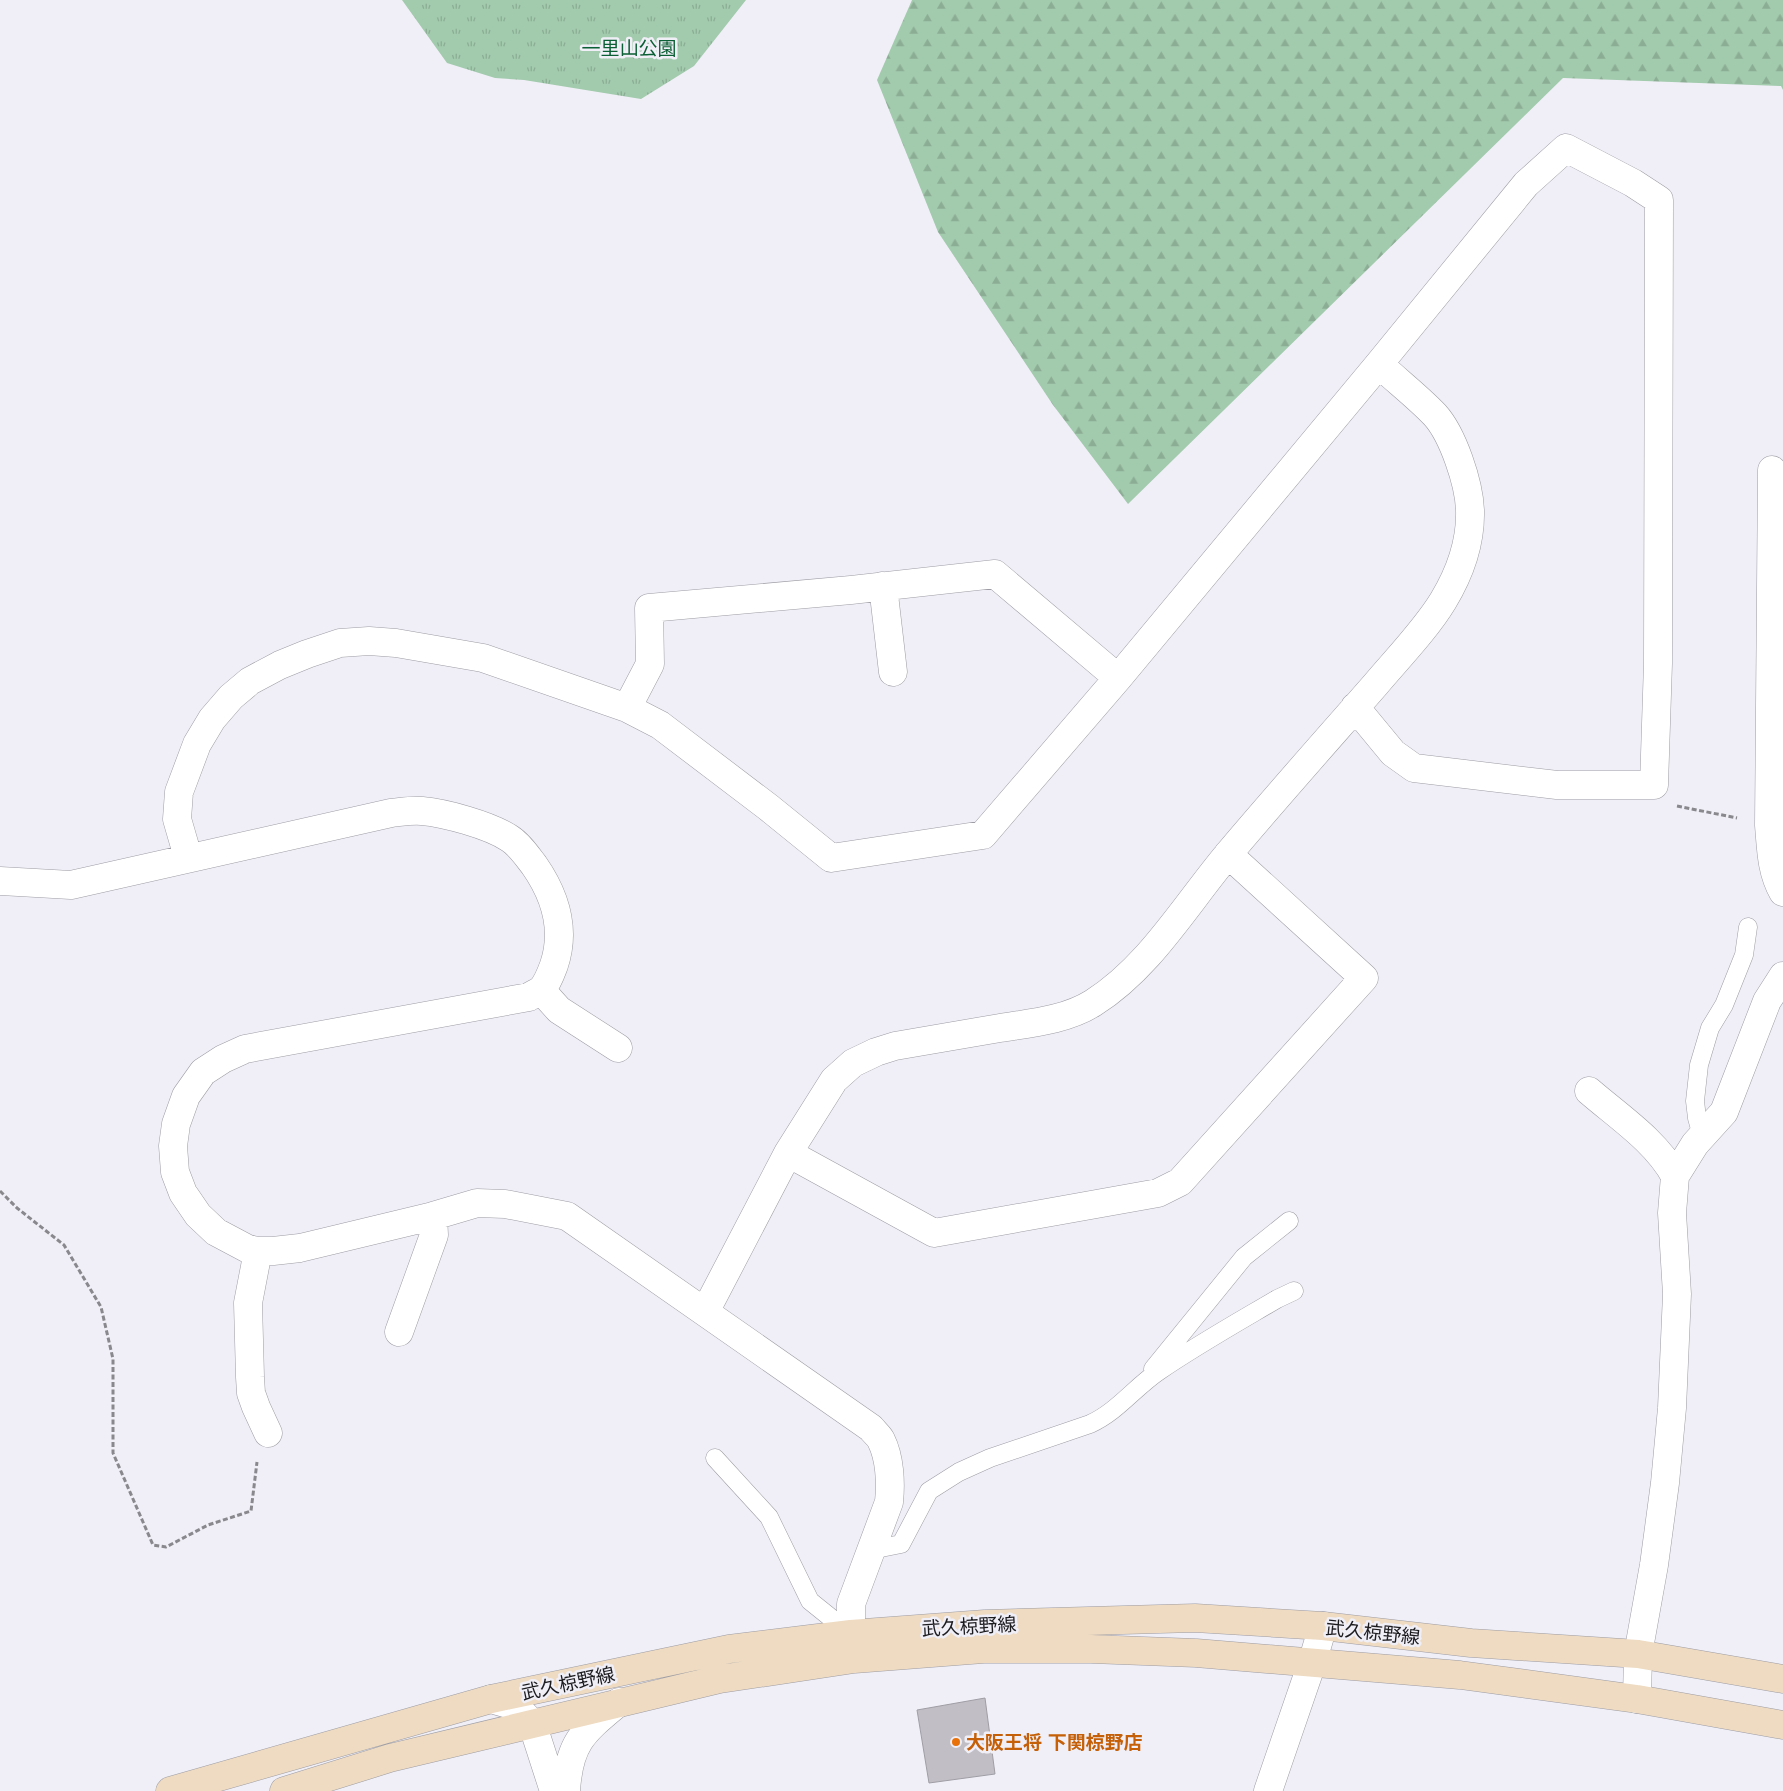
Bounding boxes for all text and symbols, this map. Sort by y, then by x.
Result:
park label: 一里山公園 [581,35,677,62]
street label: 武久椋野線 [921,1611,1017,1642]
street label: 武久椋野線 [1324,1614,1422,1651]
street label: 武久椋野線 [519,1660,617,1707]
place label: 大阪王将 下関椋野店 [966,1729,1143,1756]
marker: 大阪王将 下関椋野店 [950,1736,962,1748]

